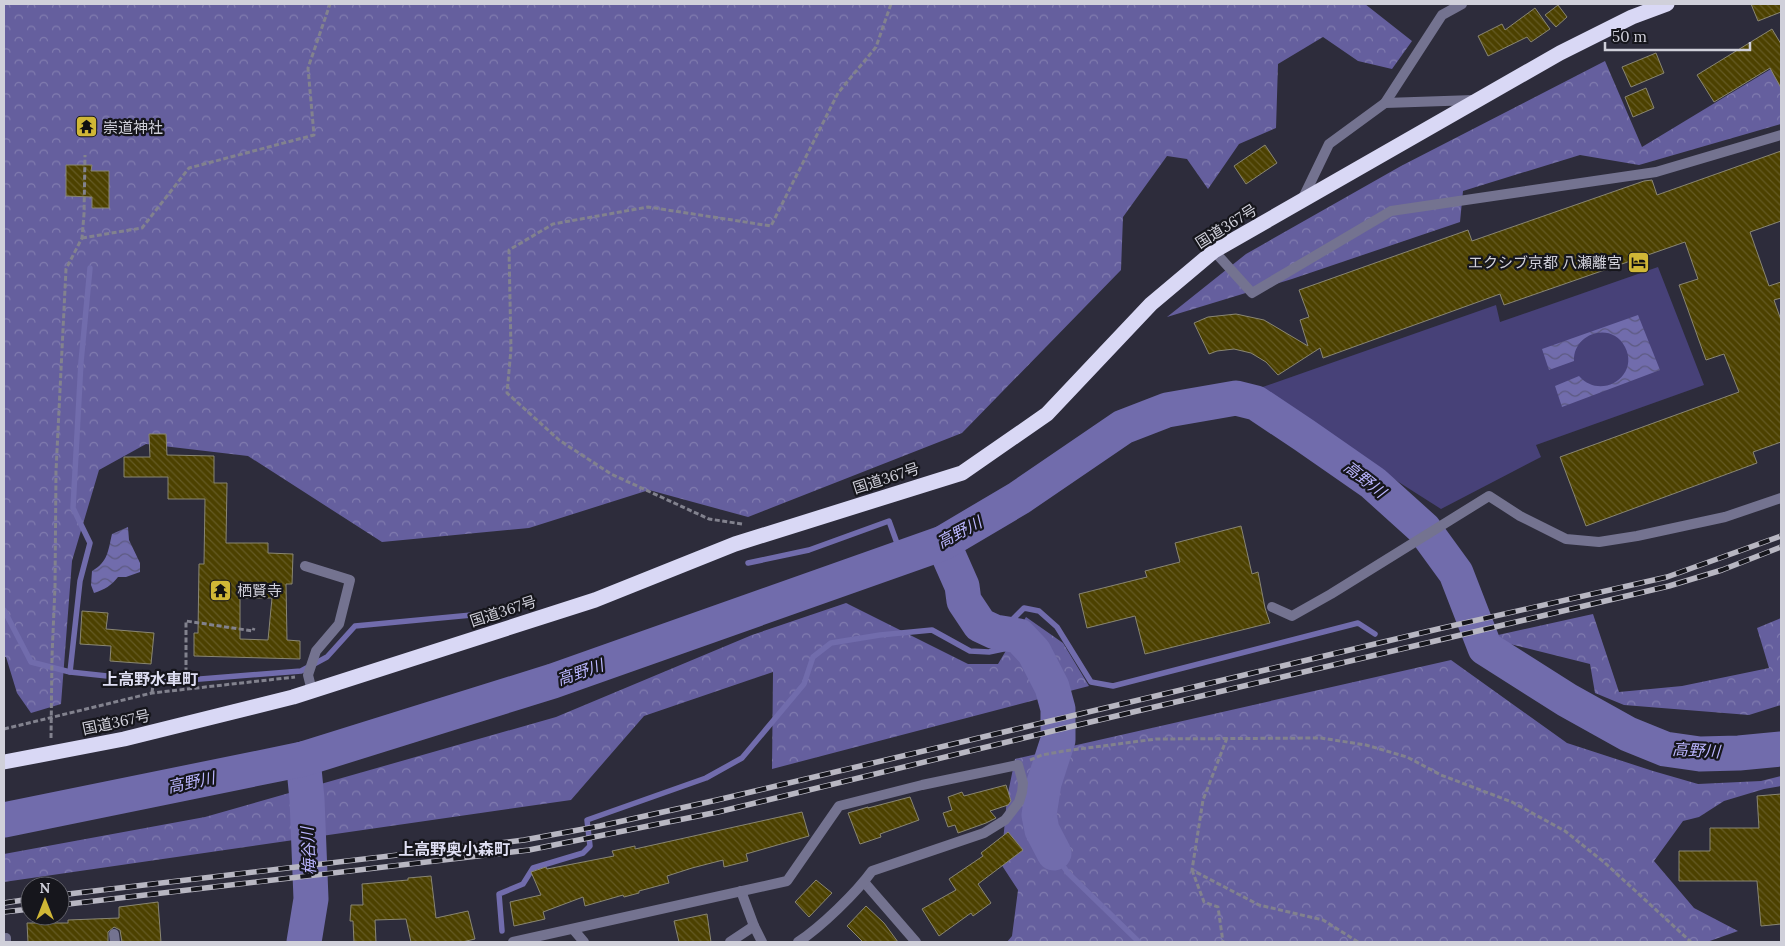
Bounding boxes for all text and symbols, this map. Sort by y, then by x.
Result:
scale bar [1605,20,1750,52]
text: 50 m [1612,27,1647,46]
temple icon: 崇道神社 [75,115,99,139]
place label: 崇道神社 [103,118,163,137]
street label: 国道367号 [1192,200,1260,252]
hotel icon: エクシブ京都 八瀬離宮 [1626,250,1650,274]
place label: エクシブ京都 八瀬離宮 [1468,253,1622,272]
water label: 高野川 [1340,456,1392,503]
street label: 国道367号 [850,458,922,498]
water label: 高野川 [933,511,987,552]
temple icon: 栖賢寺 [209,578,233,602]
place label: 栖賢寺 [237,581,282,600]
street label: 国道367号 [467,591,539,631]
water label: 高野川 [554,654,608,689]
district label: 上高野水車町 [102,669,198,689]
street label: 国道367号 [80,706,152,738]
water label: 高野川 [1672,739,1722,761]
water label: 高野川 [165,767,219,797]
water label: 梅谷川 [297,825,319,875]
district label: 上高野奥小森町 [398,839,510,859]
north arrow [20,876,70,926]
text: N [40,879,51,897]

